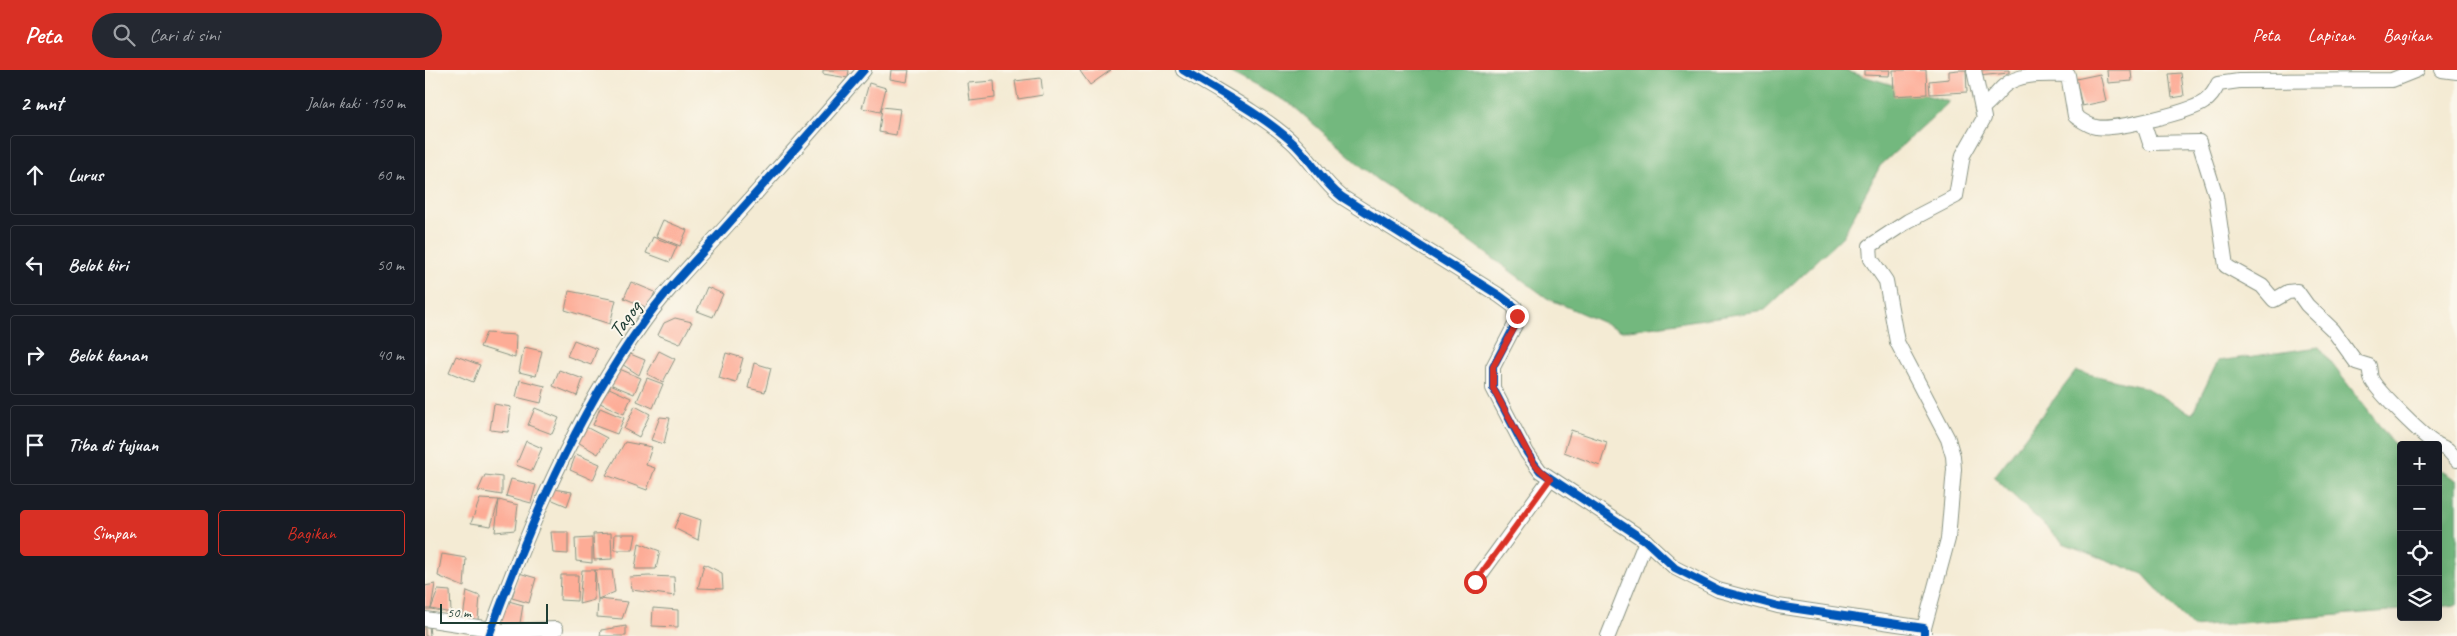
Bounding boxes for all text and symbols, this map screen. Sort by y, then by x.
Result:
search box [92,13,442,58]
text: Peta [25,20,62,50]
icon: search [110,21,138,49]
text: Cari di sini [150,23,220,47]
text: Peta [2253,24,2280,46]
text: Lapisan [2308,24,2355,46]
text: Bagikan [2383,24,2432,46]
text: 2 mnt [20,90,63,116]
text: Jalan kaki · 150 m [307,93,405,113]
icon: ahead [21,161,49,189]
text: Lurus [68,163,103,187]
text: 60 m [377,165,404,185]
icon: left [21,251,49,279]
text: Belok kiri [68,253,128,277]
text: 50 m [377,255,404,275]
street label: Tagog [603,294,648,343]
route end [1506,305,1529,328]
icon: right [21,341,49,369]
text: Belok kanan [68,343,147,367]
text: 40 m [377,345,404,365]
icon: arrive [21,431,49,459]
text: Tiba di tujuan [68,433,158,457]
map controls [2397,441,2442,621]
button: + [2397,441,2442,486]
button: − [2397,486,2442,531]
button: Simpan [20,510,208,556]
button: Bagikan [218,510,405,556]
button: locate [2397,531,2442,576]
route start [1464,571,1487,594]
button: layers [2397,576,2442,621]
scale bar [440,601,547,624]
text: 50 m [447,604,471,621]

